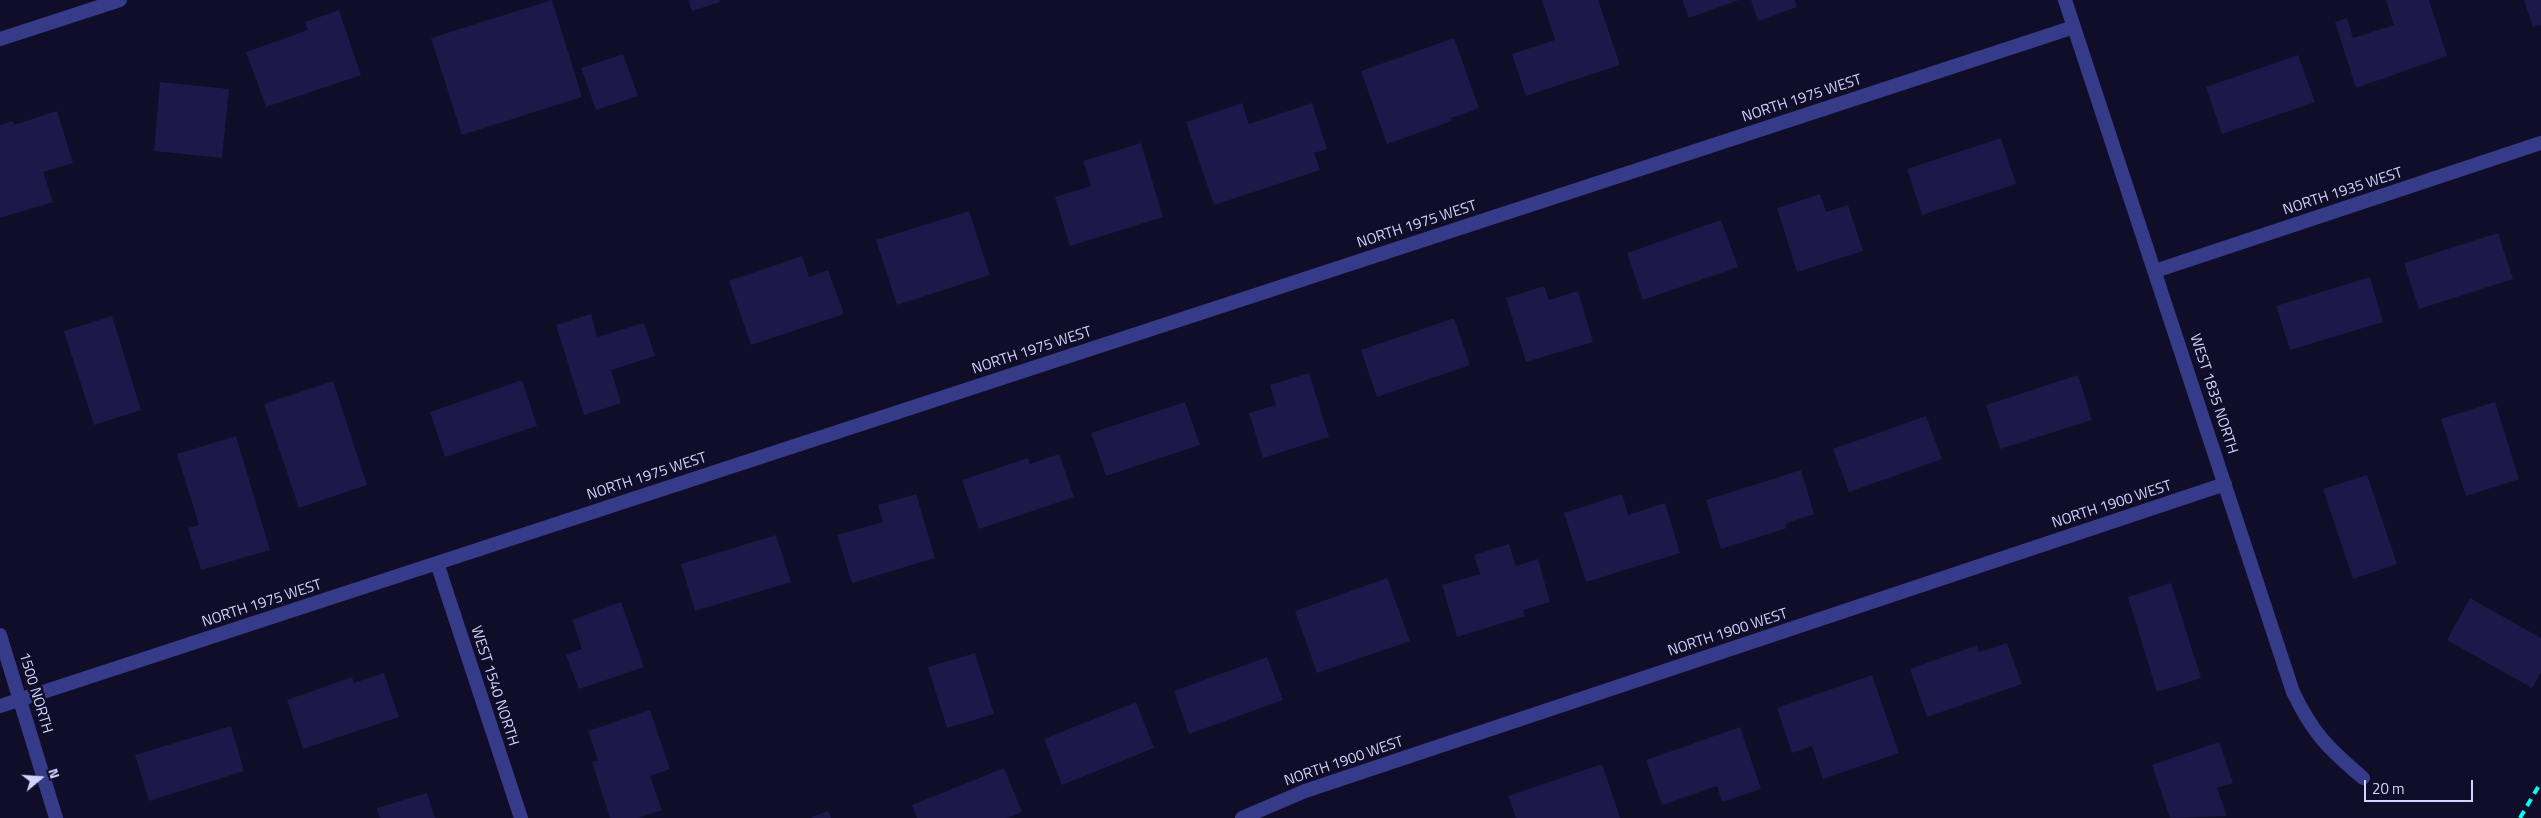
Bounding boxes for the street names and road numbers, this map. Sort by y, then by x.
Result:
street label: NORTH 1975 WEST [1740,71,1864,127]
street label: NORTH 1935 WEST [2281,164,2405,220]
street label: NORTH 1975 WEST [1355,197,1479,253]
street label: NORTH 1975 WEST [970,323,1094,379]
street label: WEST 1835 NORTH [2185,332,2241,456]
street label: NORTH 1975 WEST [585,449,709,505]
street label: NORTH 1900 WEST [2050,477,2174,533]
street label: NORTH 1975 WEST [200,576,324,632]
street label: NORTH 1900 WEST [1666,605,1790,661]
street label: WEST 1540 NORTH [466,624,522,748]
street label: 1500 NORTH [14,650,56,736]
street label: NORTH 1900 WEST [1282,733,1406,791]

